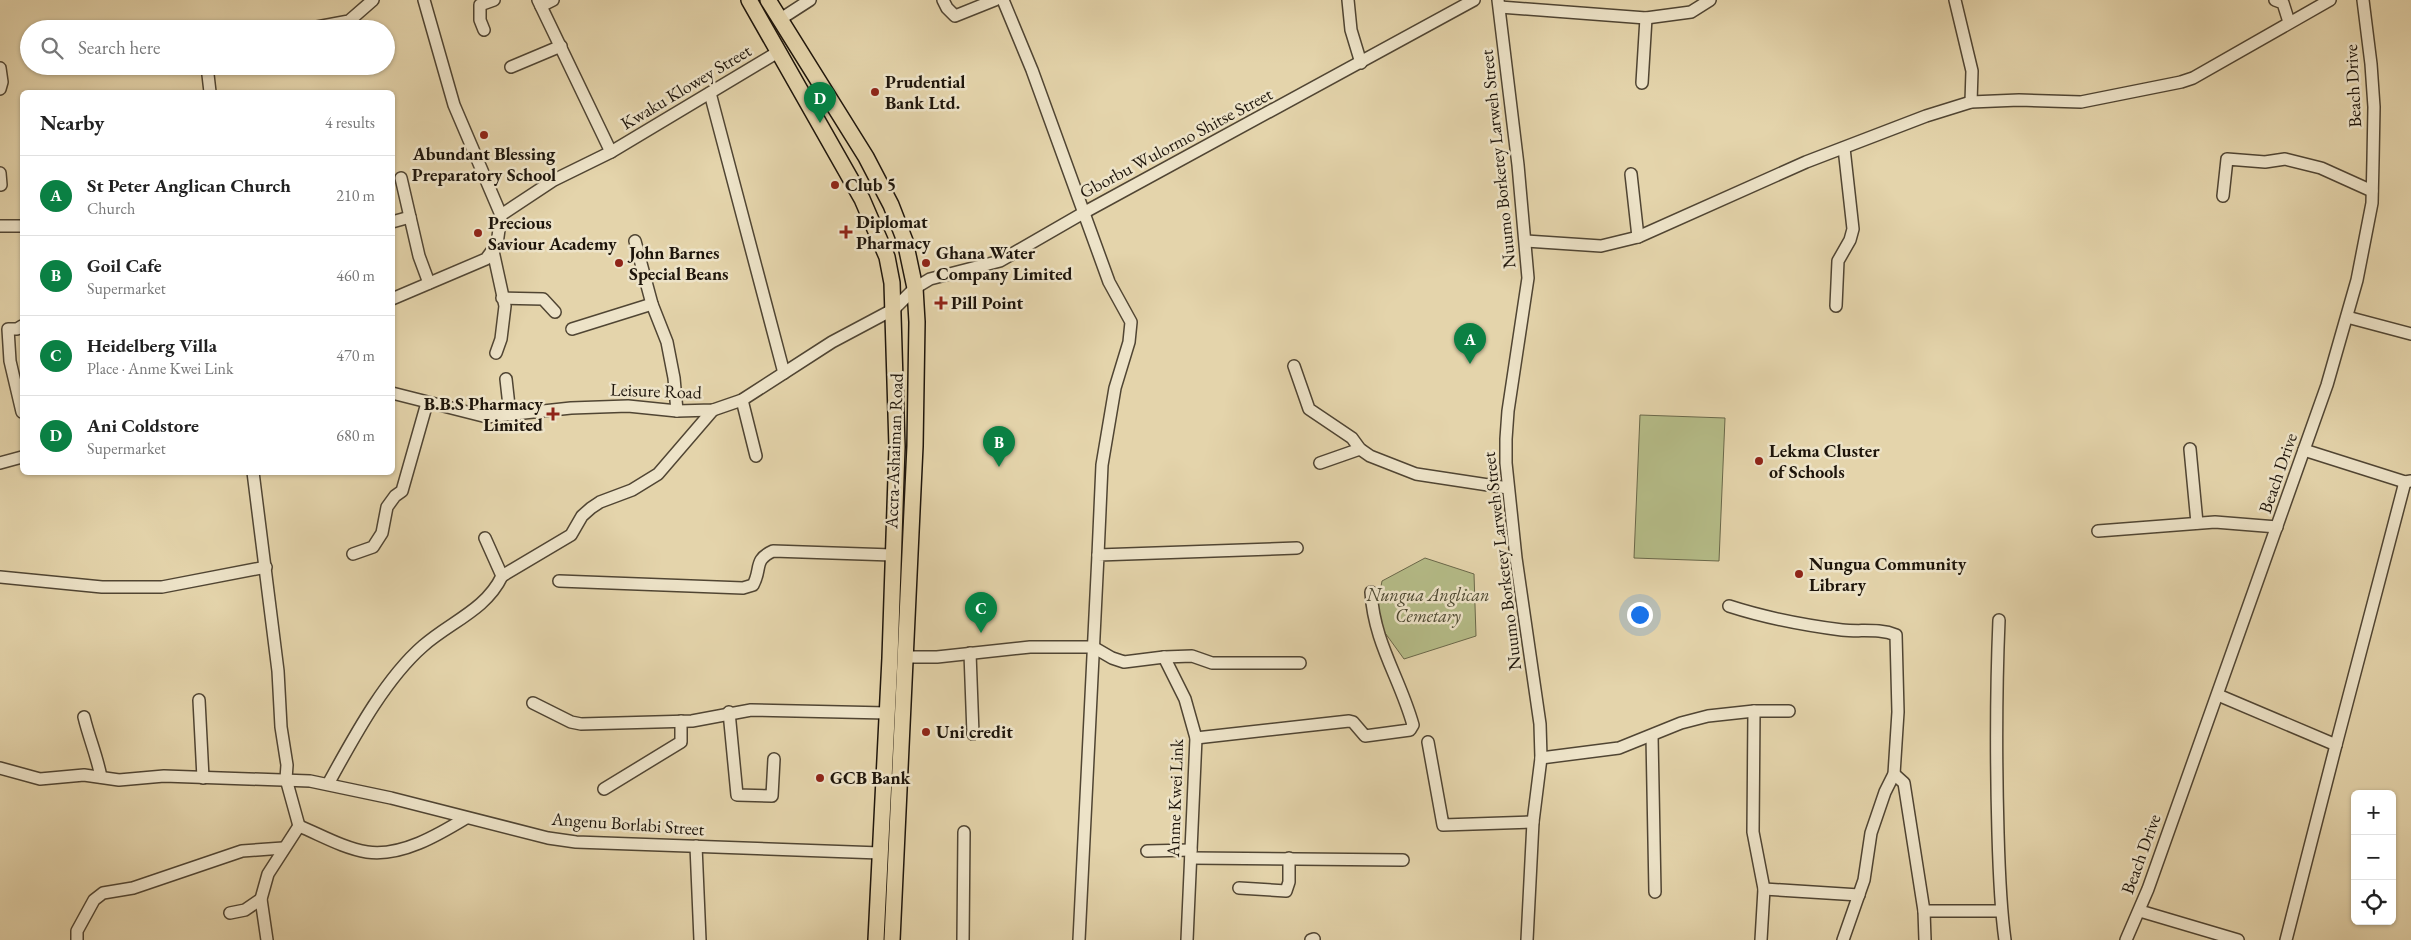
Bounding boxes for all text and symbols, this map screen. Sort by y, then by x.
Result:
search box [20,20,395,75]
icon: search [38,34,66,62]
text: Search here [78,35,160,60]
street label: Kwaku Klowey Street [616,38,755,135]
street label: Beach Drive [2339,44,2366,128]
street label: Nuumo Borketey Larweh Street [1475,48,1520,270]
place label: Prudential Bank Ltd. [885,70,965,114]
pin: D [804,82,836,123]
street label: Gborbu Wulormo Shitse Street [1075,82,1276,203]
marker: Prudential Bank Ltd. [869,86,881,98]
text: Nearby [40,109,104,136]
text: 4 results [325,112,375,133]
marker: Abundant Blessing Preparatory School [478,129,490,141]
place label: Abundant Blessing Preparatory School [412,142,556,186]
text: St Peter Anglican Church [87,173,291,198]
place label: Club 5 [845,173,896,196]
marker: Club 5 [829,179,841,191]
text: A [50,185,62,206]
text: 210 m [336,185,375,206]
text: Church [87,198,135,219]
place label: Diplomat Pharmacy [856,210,931,254]
place label: Precious Saviour Academy [488,211,617,255]
marker: Diplomat Pharmacy [840,226,852,238]
marker: Precious Saviour Academy [472,227,484,239]
place label: John Barnes Special Beans [627,241,729,285]
place label: Ghana Water Company Limited [936,241,1073,285]
text: Goil Cafe [87,253,162,278]
marker: John Barnes Special Beans [613,257,625,269]
marker: Ghana Water Company Limited [920,257,932,269]
text: B [51,265,61,286]
text: 460 m [336,265,375,286]
text: Supermarket [87,278,166,299]
place label: Pill Point [951,291,1023,314]
marker: Pill Point [935,297,947,309]
pin: A [1454,323,1486,364]
text: Heidelberg Villa [87,333,217,358]
text: C [50,345,62,366]
text: 470 m [336,345,375,366]
text: Place · Anme Kwei Link [87,358,234,379]
street label: Accra-Ashaiman Road [879,372,908,530]
street label: Leisure Road [610,377,703,404]
place label: B.B.S Pharmacy Limited [424,392,543,436]
marker: B.B.S Pharmacy Limited [547,408,559,420]
text: Ani Coldstore [87,413,199,438]
text: D [50,425,62,446]
text: 680 m [336,425,375,446]
pin: B [983,426,1015,467]
street label: Beach Drive [2253,430,2302,516]
text: Supermarket [87,438,166,459]
place label: Lekma Cluster of Schools [1769,439,1880,483]
street label: Nuumo Borketey Larweh Street [1477,450,1526,672]
marker: Lekma Cluster of Schools [1753,455,1765,467]
place label: Nungua Community Library [1809,552,1967,596]
marker: Nungua Community Library [1793,568,1805,580]
park label: Nungua Anglican Cemetary [1366,583,1490,628]
pin: C [965,592,997,633]
your location [1627,602,1653,628]
place label: Uni credit [936,720,1013,743]
marker: Uni credit [920,726,932,738]
street label: Anme Kwei Link [1161,738,1188,859]
place label: GCB Bank [830,766,912,789]
marker: GCB Bank [814,772,826,784]
map controls [2351,790,2396,925]
button: + [2351,790,2396,835]
street label: Angenu Borlabi Street [550,807,706,840]
street label: Beach Drive [2115,811,2166,897]
button: − [2351,835,2396,880]
button: locate [2351,880,2396,925]

